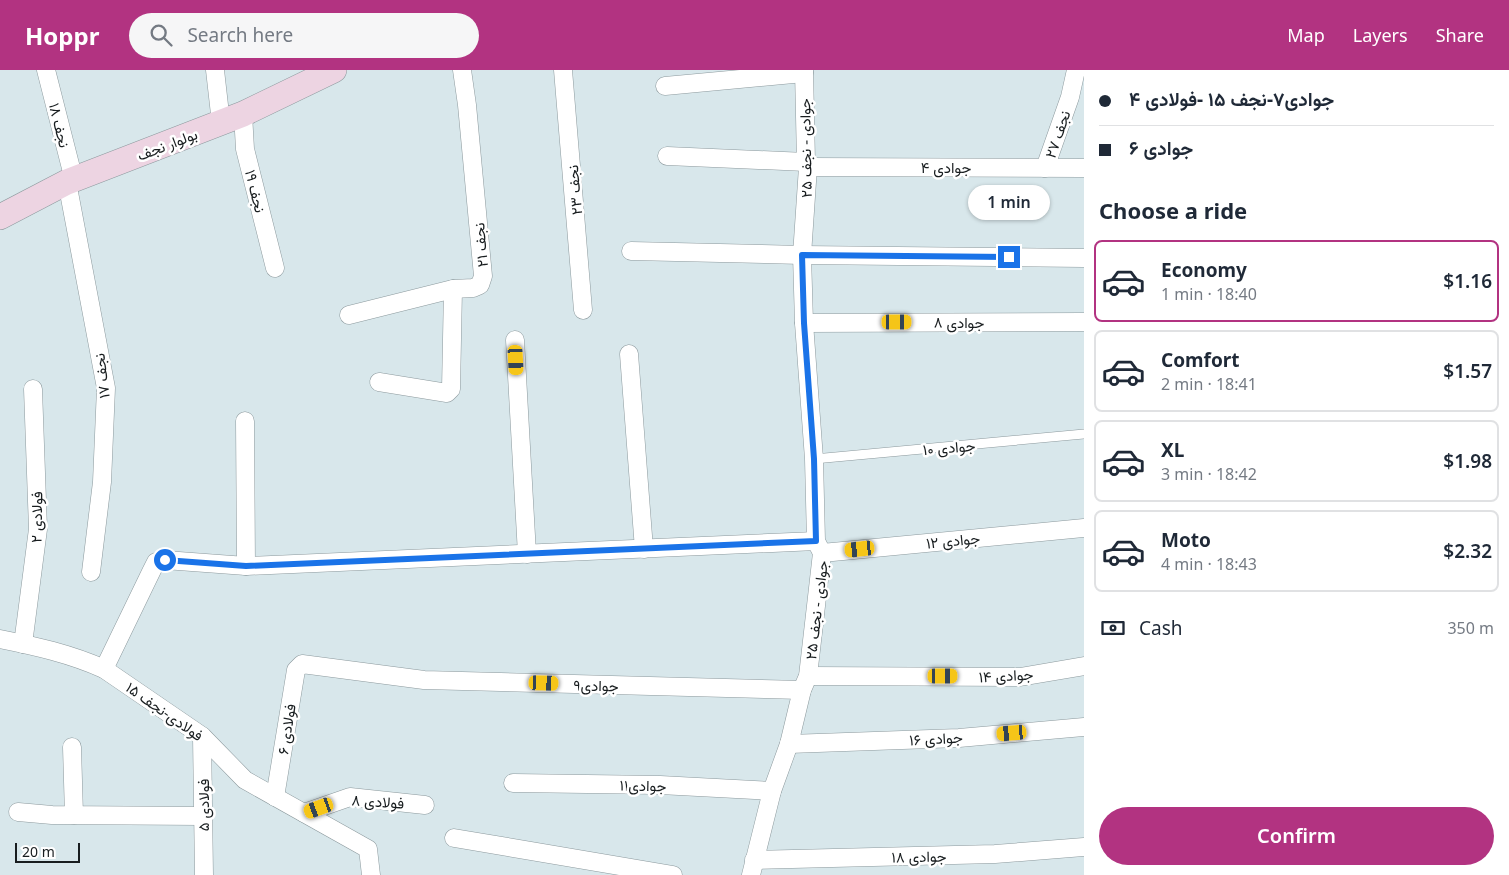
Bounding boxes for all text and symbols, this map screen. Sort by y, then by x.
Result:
search box [129,13,479,58]
text: Hoppr [25,19,99,52]
icon: search [147,21,175,49]
text: Search here [187,22,293,48]
text: Map [1287,23,1325,47]
text: Layers [1353,23,1408,47]
text: Share [1436,23,1484,47]
text: جوادی۷-نجف ۱۵ -فولادی ۴ [1129,86,1334,112]
street label: جوادی - نجف ۲۵ [794,98,817,198]
street label: نجف ۱۸ [45,100,75,150]
street label: نجف ۲۷ [1040,108,1074,160]
street label: بولوار نجف [134,123,200,165]
text: جوادی ۶ [1129,135,1193,161]
street label: جوادی ۴ [921,157,971,178]
street label: نجف ۲۳ [562,164,586,216]
street label: نجف ۱۹ [241,167,271,215]
callout: 1 min [968,184,1050,220]
text: 1 min [987,191,1031,213]
text: Choose a ride [1099,195,1247,225]
street label: نجف ۲۱ [468,222,492,268]
route end [998,246,1020,268]
text: Economy [1161,257,1247,283]
icon: car [1101,259,1146,304]
text: $1.16 [1443,268,1492,294]
text: 1 min · 18:40 [1161,283,1257,305]
street label: جوادی ۸ [934,312,984,333]
car [882,315,912,330]
car [507,345,524,375]
text: Comfort [1161,347,1240,373]
icon: car [1101,349,1146,394]
street label: نجف ۱۷ [88,352,114,400]
text: $1.57 [1443,358,1492,384]
text: 2 min · 18:41 [1161,373,1257,395]
street label: جوادی ۱۰ [922,435,976,460]
text: XL [1161,437,1184,463]
icon: car [1101,439,1146,484]
text: $1.98 [1443,448,1492,474]
text: 3 min · 18:42 [1161,463,1257,485]
street label: فولادی ۲ [26,491,47,543]
street label: جوادی ۱۲ [925,527,981,554]
text: Moto [1161,527,1211,553]
icon: car [1101,529,1146,574]
text: $2.32 [1443,538,1492,564]
car [844,540,875,558]
route start [154,549,176,571]
text: 4 min · 18:43 [1161,553,1257,575]
street label: جوادی - نجف ۲۵ [800,559,833,661]
icon: cash [1099,614,1127,642]
text: Cash [1139,615,1183,641]
text: 350 m [1447,617,1494,639]
street label: جوادی ۱۴ [978,664,1034,687]
car [928,669,958,684]
car [528,675,559,691]
street label: جوادی۹ [573,675,619,696]
street label: فولادی-نجف ۱۵ [122,677,208,746]
street label: فولادی ۶ [272,702,301,756]
car [996,724,1027,742]
street label: جوادی ۱۶ [909,727,963,750]
street label: جوادی۱۱ [619,775,666,796]
street label: فولادی ۵ [193,779,214,831]
street label: فولادی ۸ [351,789,405,814]
car [302,796,335,820]
button: Confirm [1099,807,1494,865]
scale bar [15,840,80,863]
text: 20 m [22,842,55,861]
street label: جوادی ۱۸ [891,846,947,867]

